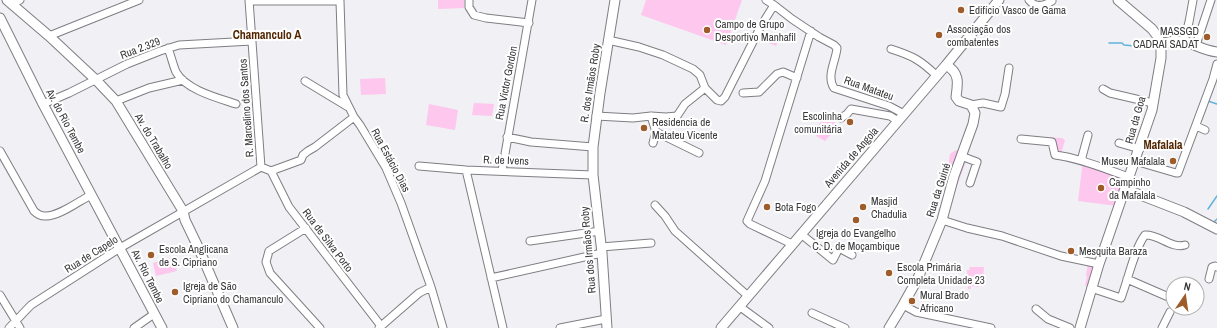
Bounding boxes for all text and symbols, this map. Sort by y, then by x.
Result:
place label: Edifício Vasco de Gama [969,3,1066,17]
marker: Edifício Vasco de Gama [956,5,966,15]
place label: Campo de Grupo Desportivo Manhafil [715,17,796,44]
place label: Associação dos combatentes [946,22,1011,49]
place label: MASSGD CADRAI SADAT [1133,24,1199,51]
marker: Campo de Grupo Desportivo Manhafil [702,25,712,35]
district label: Chamanculo A [233,27,302,43]
marker: Associação dos combatentes [934,30,944,40]
marker: MASSGD CADRAI SADAT [1202,32,1212,42]
street label: Rua 2.329 [118,34,162,62]
street label: R. dos Irmãos Roby [577,42,603,123]
street label: Rua Victor Gordon [492,45,520,121]
street label: R. Marcelino dos Santos [236,58,256,158]
street label: Rua Matateu [842,73,896,103]
street label: Av. do Rio Tembe [43,86,89,156]
street label: Rua da Goa [1122,95,1148,145]
place label: Escolinha comunitária [794,109,842,136]
street label: Av. do Trabalho [131,110,176,171]
place label: Residencia de Matateu Vicente [652,115,718,142]
marker: Escolinha comunitária [845,117,855,127]
marker: Residencia de Matateu Vicente [639,123,649,133]
street label: Avenida de Angola [820,124,881,191]
street label: Rua Estácio Dias [368,126,414,195]
district label: Mafalala [1144,137,1183,153]
street label: R. de Ivens [483,152,530,168]
place label: Museu Mafalala [1101,154,1165,168]
marker: Museu Mafalala [1168,156,1178,166]
street label: Rua da Guiné [923,161,953,219]
place label: Campinho da Mafalala [1109,175,1156,202]
marker: Campinho da Mafalala [1096,183,1106,193]
place label: Masjid Chadulia [871,194,907,221]
place label: Bota Fogo [775,200,816,214]
marker: Bota Fogo [762,202,772,212]
marker: Masjid Chadulia [858,202,868,212]
street label: Rua dos Irmãos Roby [577,205,599,294]
street label: Rua de Silva Porto [300,206,356,274]
marker: Igreja do Evangelho C. D. de Moçambique [851,215,861,225]
place label: Igreja do Evangelho C. D. de Moçambique [812,226,900,253]
street label: Rua de Capelo [62,232,120,276]
place label: Escola Anglicana de S. Cipriano [159,242,228,269]
place label: Mesquita Baraza [1079,244,1147,258]
street label: Av. Rio Tembe [128,246,167,305]
marker: Mesquita Baraza [1066,246,1076,256]
marker: Escola Anglicana de S. Cipriano [146,250,156,260]
place label: Escola Primária Completa Unidade 23 [897,260,985,287]
marker: Escola Primária Completa Unidade 23 [884,268,894,278]
north arrow [1165,276,1205,316]
place label: Igreja de São Cipriano do Chamanculo [183,279,283,306]
text: N [1183,279,1192,294]
marker: Igreja de São Cipriano do Chamanculo [170,287,180,297]
place label: Mural Brado Africano [919,288,969,315]
marker: Mural Brado Africano [907,296,917,306]

